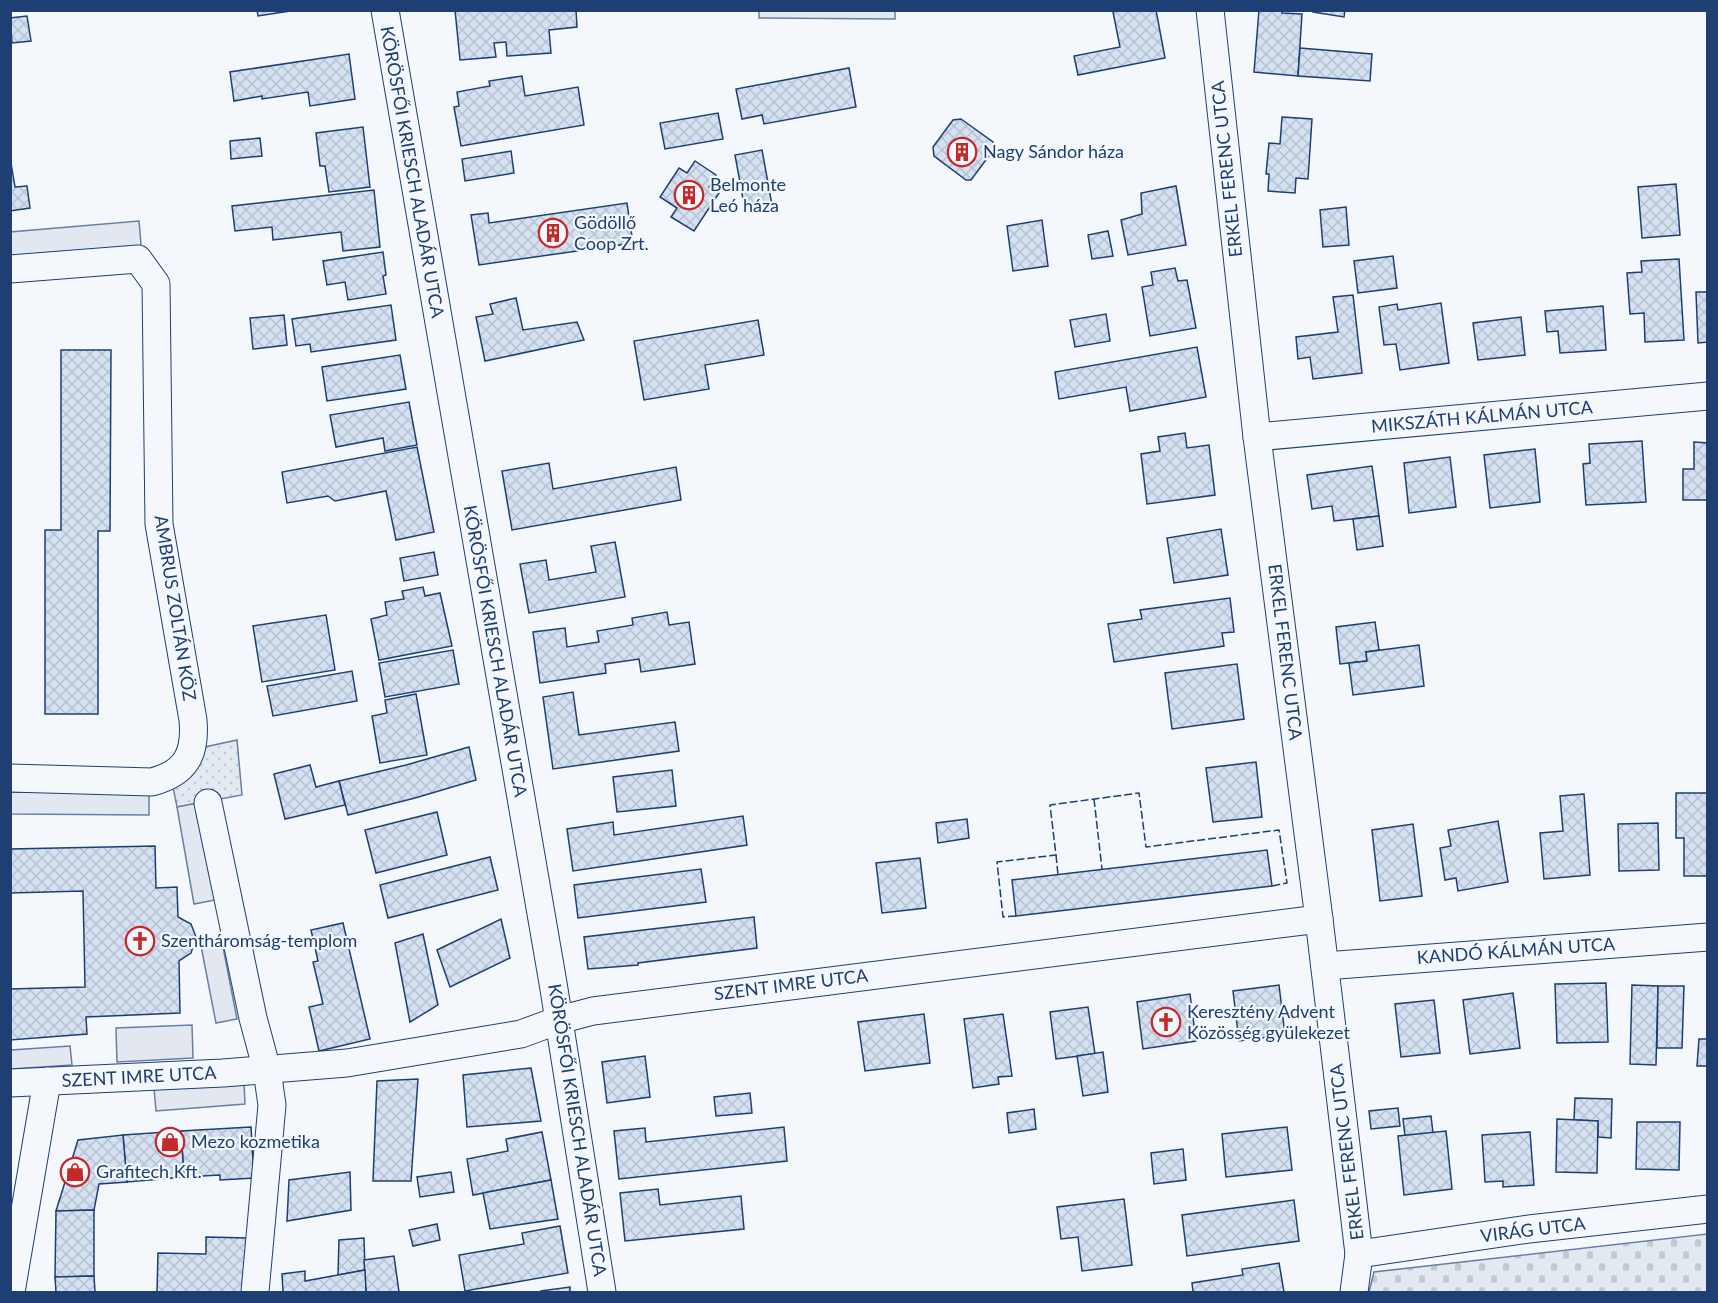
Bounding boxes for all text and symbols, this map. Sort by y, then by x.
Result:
street label: KÖRÖSFŐI KRIESCH ALADÁR UTCA [376,24,450,320]
street label: ERKEL FERENC UTCA [1206,79,1246,258]
building icon: Nagy Sándor háza [946,136,978,168]
place label: Nagy Sándor háza [983,140,1124,162]
place label: Belmonte Leó háza [710,173,786,216]
building icon: Belmonte Leó háza [673,179,705,211]
place label: Gödöllő Coop Zrt. [574,211,649,254]
building icon: Gödöllő Coop Zrt. [537,217,569,249]
street label: MIKSZÁTH KÁLMÁN UTCA [1370,395,1594,437]
street label: KÖRÖSFŐI KRIESCH ALADÁR UTCA [459,503,533,799]
street label: AMBRUS ZOLTÁN KÖZ [150,513,202,702]
street label: ERKEL FERENC UTCA [1264,562,1308,742]
church icon: Szentháromság-templom [124,925,156,957]
place label: Szentháromság-templom [161,929,357,951]
street label: KANDÓ KÁLMÁN UTCA [1416,932,1617,968]
street label: SZENT IMRE UTCA [713,964,870,1004]
street label: KÖRÖSFŐI KRIESCH ALADÁR UTCA [544,982,612,1278]
place label: Keresztény Advent Közösség gyülekezet [1187,1000,1350,1043]
church icon: Keresztény Advent Közösség gyülekezet [1150,1006,1182,1038]
street label: SZENT IMRE UTCA [61,1061,218,1091]
street label: ERKEL FERENC UTCA [1324,1062,1368,1242]
shop icon: Mezo kozmetika [154,1126,186,1158]
place label: Mezo kozmetika [191,1130,320,1152]
shop icon: Grafitech Kft. [59,1156,91,1188]
place label: Grafitech Kft. [96,1160,202,1182]
street label: VIRÁG UTCA [1479,1212,1587,1246]

